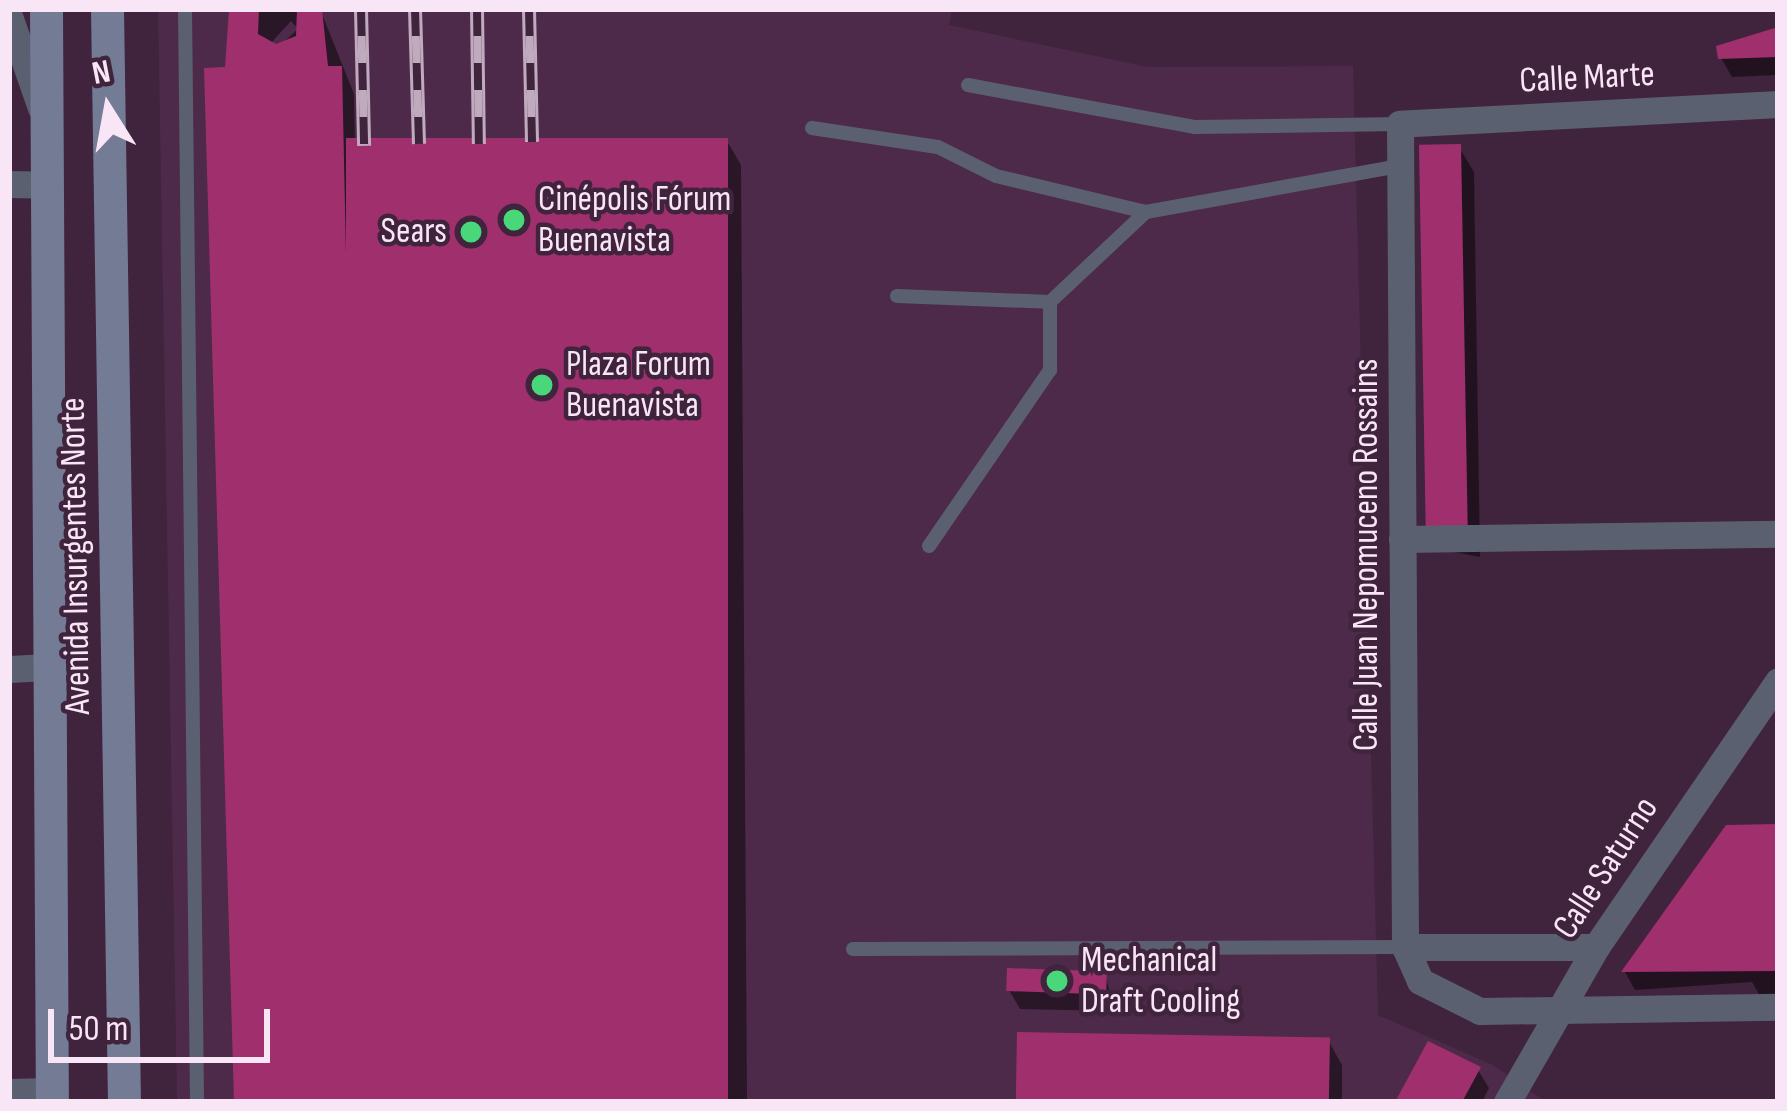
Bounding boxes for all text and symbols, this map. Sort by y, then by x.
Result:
north arrow [48,48,168,168]
text: N [89,51,114,94]
street label: Calle Marte [1518,53,1656,103]
place label: Cinépolis Fórum Buenavista [538,177,731,262]
marker: Cinépolis Fórum Buenavista [501,207,527,233]
place label: Sears [381,210,447,254]
marker: Sears [458,219,484,245]
place label: Plaza Forum Buenavista [566,342,711,427]
street label: Calle Juan Nepomuceno Rossains [1345,359,1389,751]
marker: Plaza Forum Buenavista [529,372,555,398]
street label: Avenida Insurgentes Norte [52,397,100,715]
street label: Calle Saturno [1544,789,1668,947]
place label: Mechanical Draft Cooling [1081,938,1240,1023]
marker: Mechanical Draft Cooling [1044,968,1070,994]
scale bar [54,985,276,1059]
text: 50 m [69,1008,128,1051]

